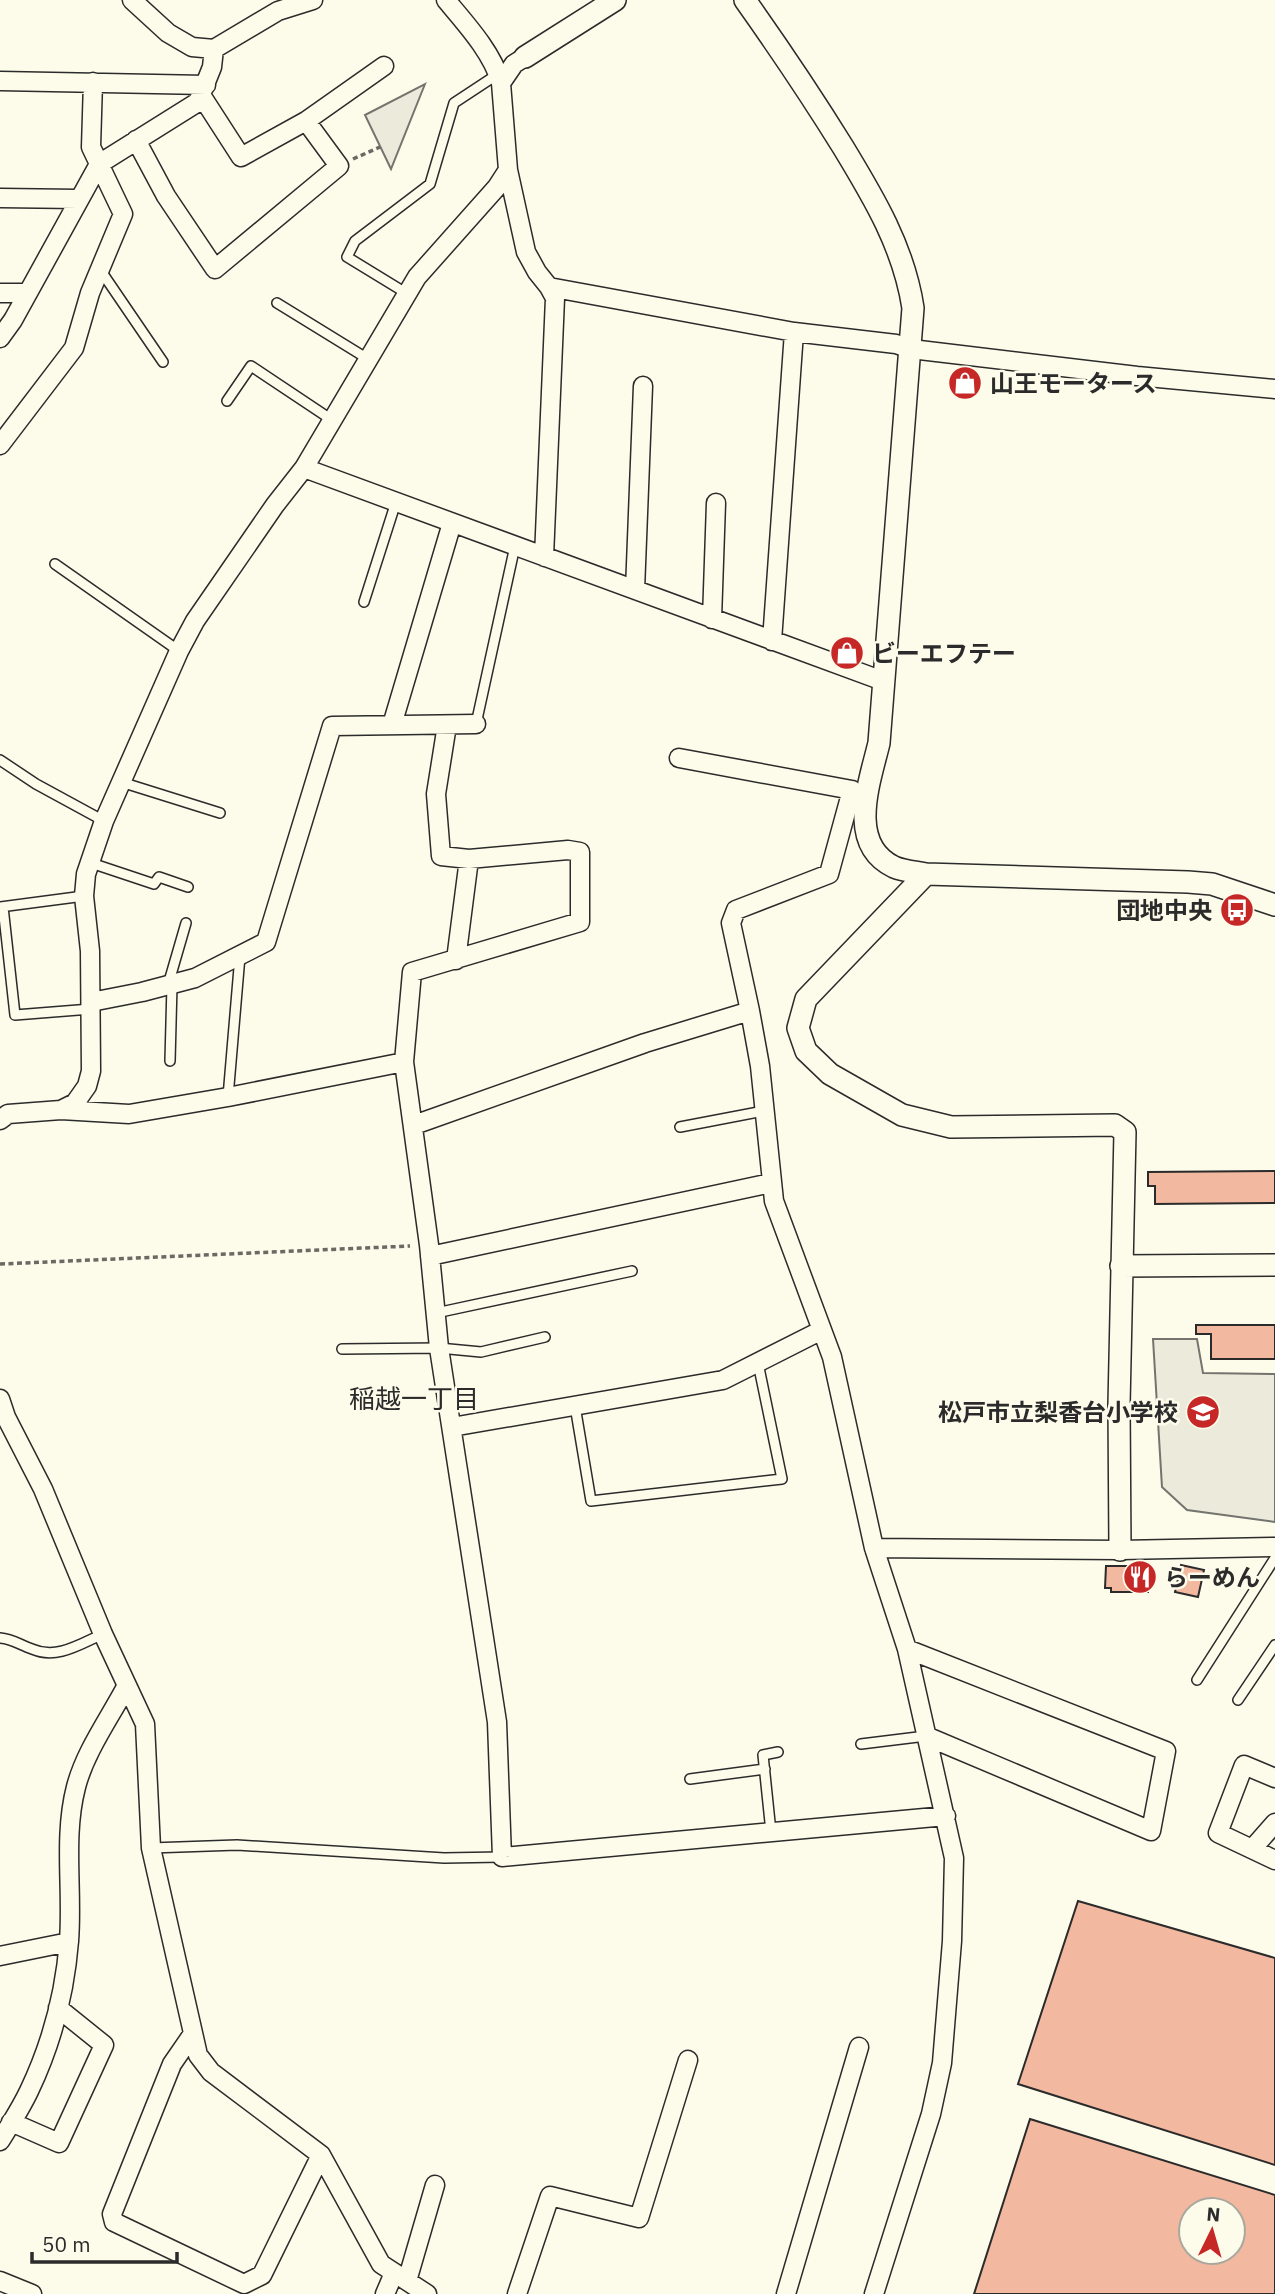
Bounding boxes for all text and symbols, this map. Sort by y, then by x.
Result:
shop icon: 山王モータース [946,364,984,402]
place label: 山王モータース [990,367,1157,399]
shop icon: ビーエフテー [828,634,866,672]
place label: ビーエフテー [872,637,1016,669]
bus stop icon: 団地中央 [1218,891,1256,929]
place label: 団地中央 [1116,894,1212,926]
district label: 稲越一丁目 [349,1381,479,1415]
school or university icon: 松戸市立梨香台小学校 [1184,1393,1222,1431]
place label: 松戸市立梨香台小学校 [938,1396,1178,1428]
restaurant icon: らーめん [1121,1558,1159,1596]
place label: らーめん [1164,1561,1260,1593]
north arrow [1177,2196,1247,2266]
text: N [1206,2202,1221,2227]
scale bar [32,2220,177,2264]
text: 50 m [42,2230,91,2258]

